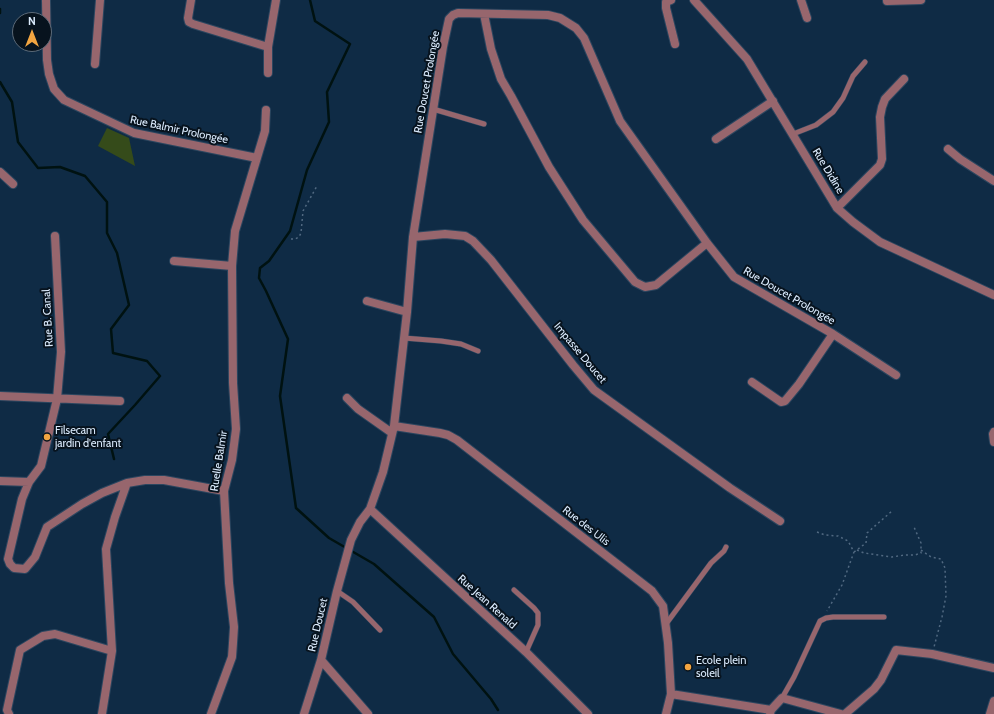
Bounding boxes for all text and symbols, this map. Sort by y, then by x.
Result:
north arrow [12,12,52,52]
text: N [28,14,36,28]
street label: Rue Doucet Prolongée [411,30,443,134]
street label: Rue Balmir Prolongée [129,113,229,147]
street label: Rue Didine [809,146,847,196]
street label: Rue Doucet Prolongée [741,264,837,328]
street label: Rue B. Canal [40,289,56,347]
street label: Impasse Doucet [551,320,609,386]
place label: Filsecam jardin d'enfant [55,424,121,450]
street label: Ruelle Balmir [208,430,230,492]
marker: Filsecam jardin d'enfant [42,432,52,442]
street label: Rue des Ulis [560,503,612,549]
street label: Rue Jean Renald [455,572,519,632]
street label: Rue Doucet [305,597,331,653]
place label: Ecole plein soleil [696,654,746,680]
marker: Ecole plein soleil [683,662,693,672]

